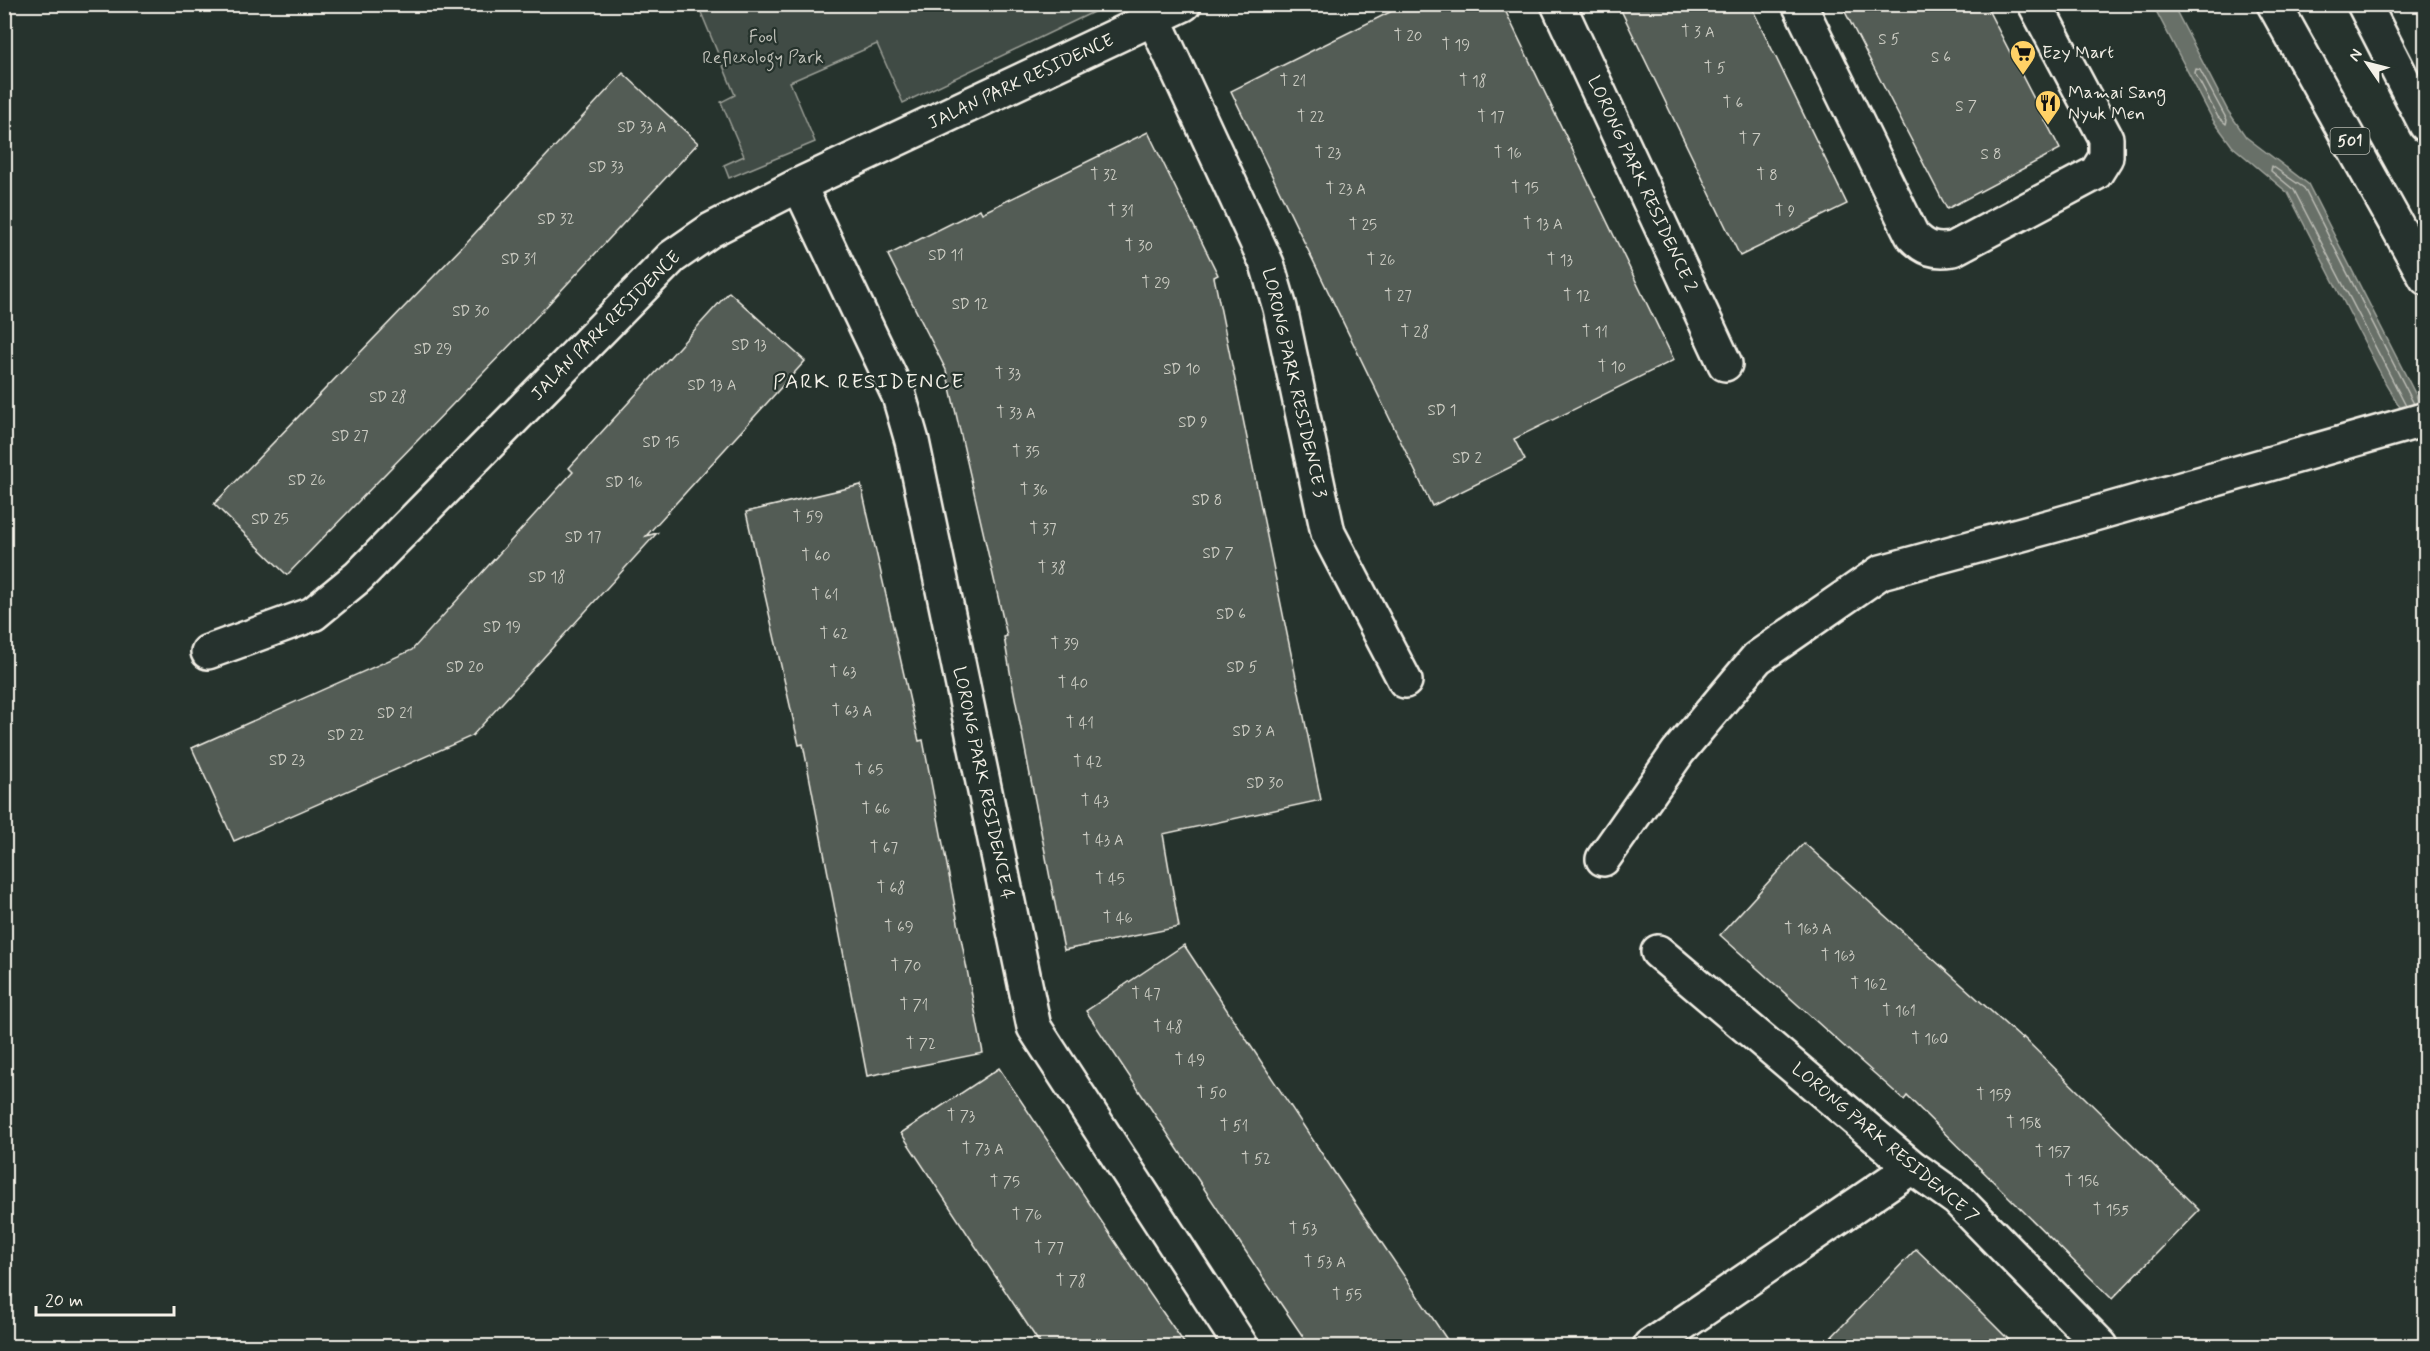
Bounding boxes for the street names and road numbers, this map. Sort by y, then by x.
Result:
street label: JALAN PARK RESIDENCE [924,28,1118,136]
street label: LORONG PARK RESIDENCE 2 [1581,72,1703,296]
road number: 501 [2330,128,2370,154]
street label: JALAN PARK RESIDENCE [526,246,686,406]
street label: LORONG PARK RESIDENCE 3 [1256,266,1332,500]
street label: LORONG PARK RESIDENCE 4 [947,664,1019,902]
street label: LORONG PARK RESIDENCE 7 [1786,1057,1984,1229]

